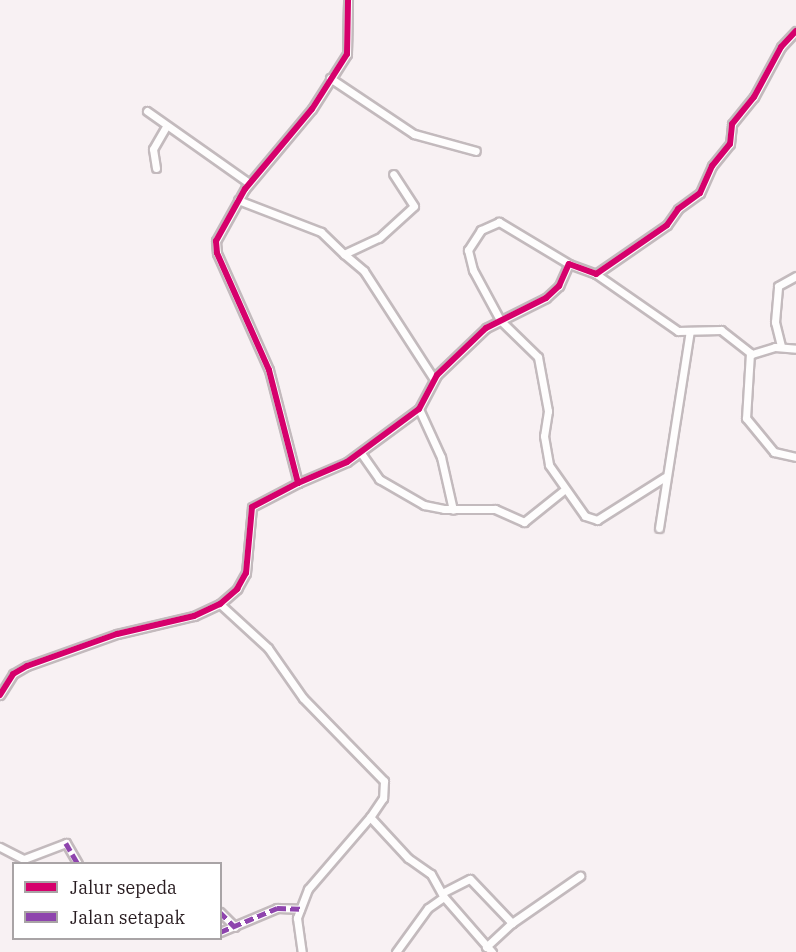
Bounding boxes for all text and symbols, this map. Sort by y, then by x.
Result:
legend [12,862,222,940]
text: Jalur sepeda [70,876,177,899]
text: Jalan setapak [70,906,185,929]

